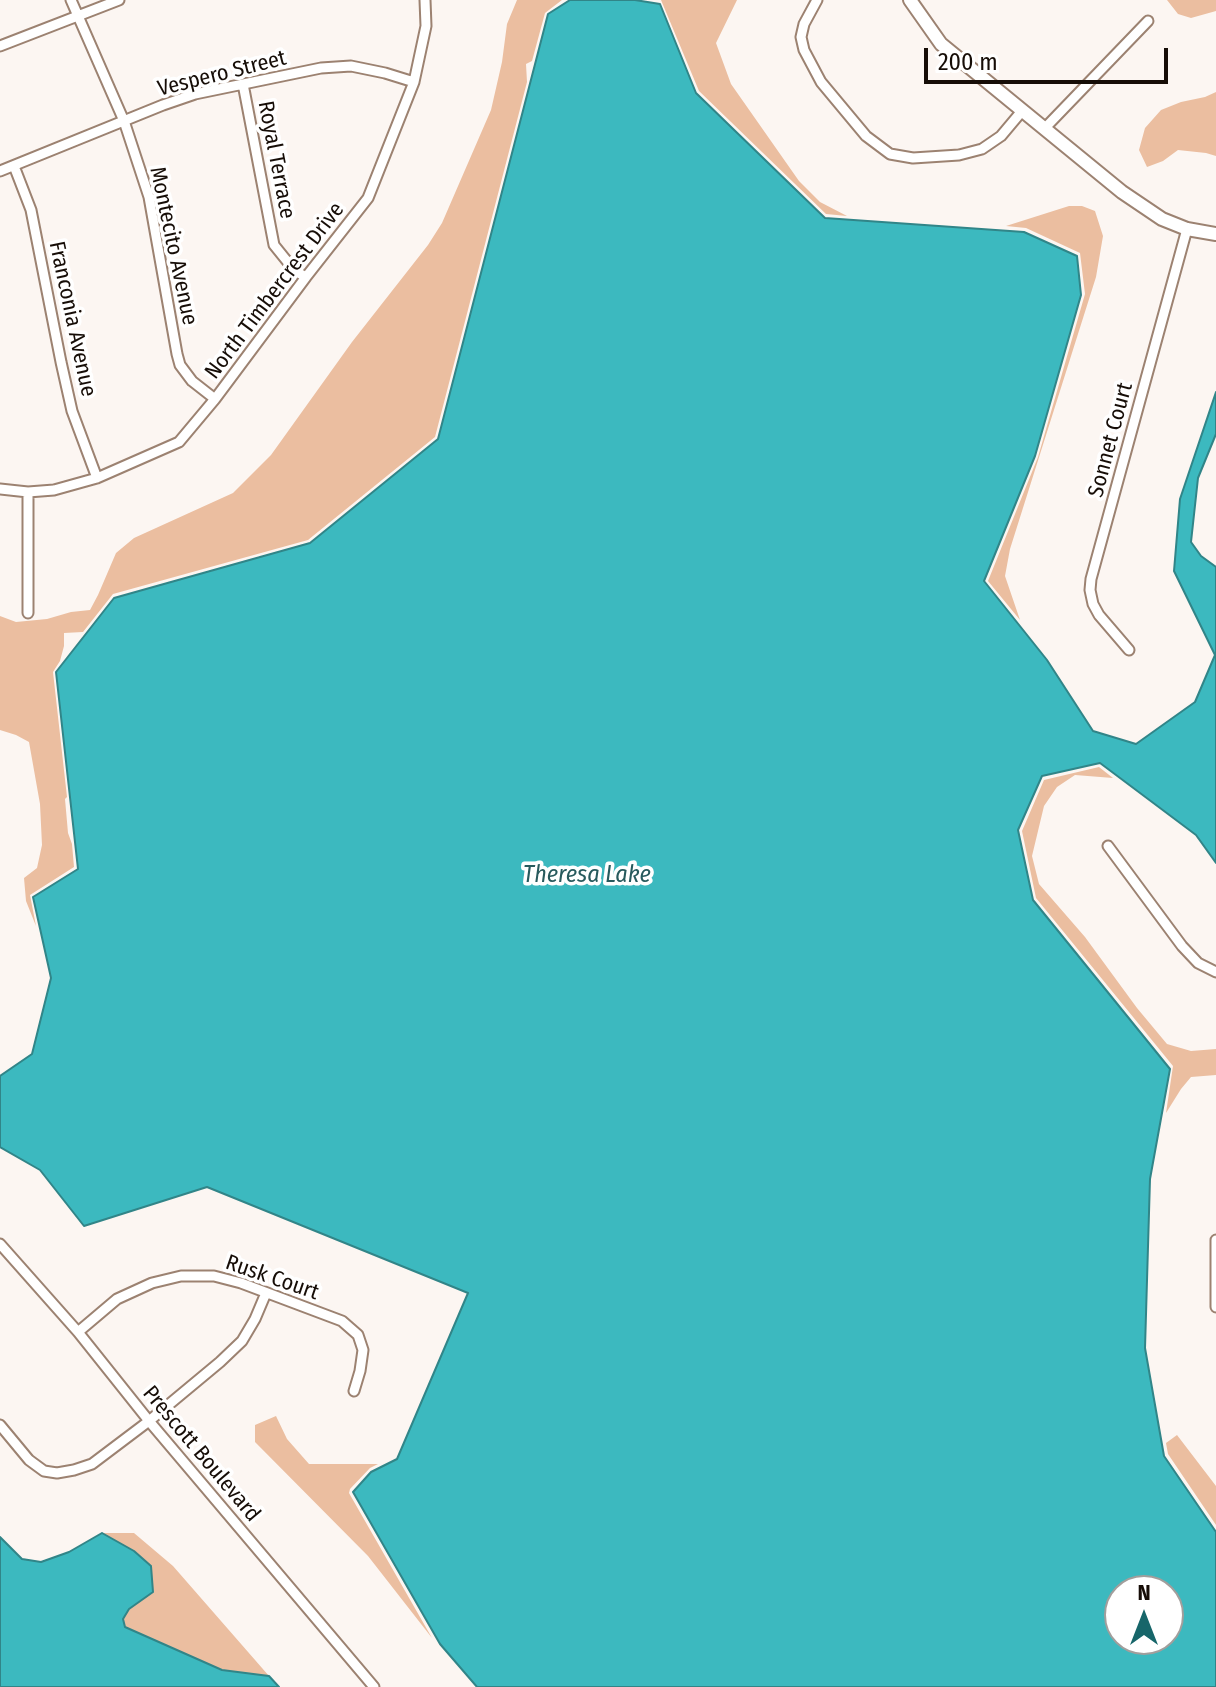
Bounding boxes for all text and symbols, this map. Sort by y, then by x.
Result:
scale bar [928,32,1172,82]
street label: Vespero Street [155,45,289,103]
text: 200 m [938,48,998,76]
street label: Royal Terrace [252,99,300,221]
street label: Montecito Avenue [143,164,203,328]
street label: North Timbercrest Drive [200,197,350,385]
street label: Franconia Avenue [43,239,101,399]
street label: Sonnet Court [1083,380,1139,500]
water label: Theresa Lake [523,861,651,889]
street label: Rusk Court [222,1250,322,1306]
street label: Prescott Boulevard [137,1381,265,1527]
north arrow [1104,1575,1184,1655]
text: N [1137,1579,1151,1606]

